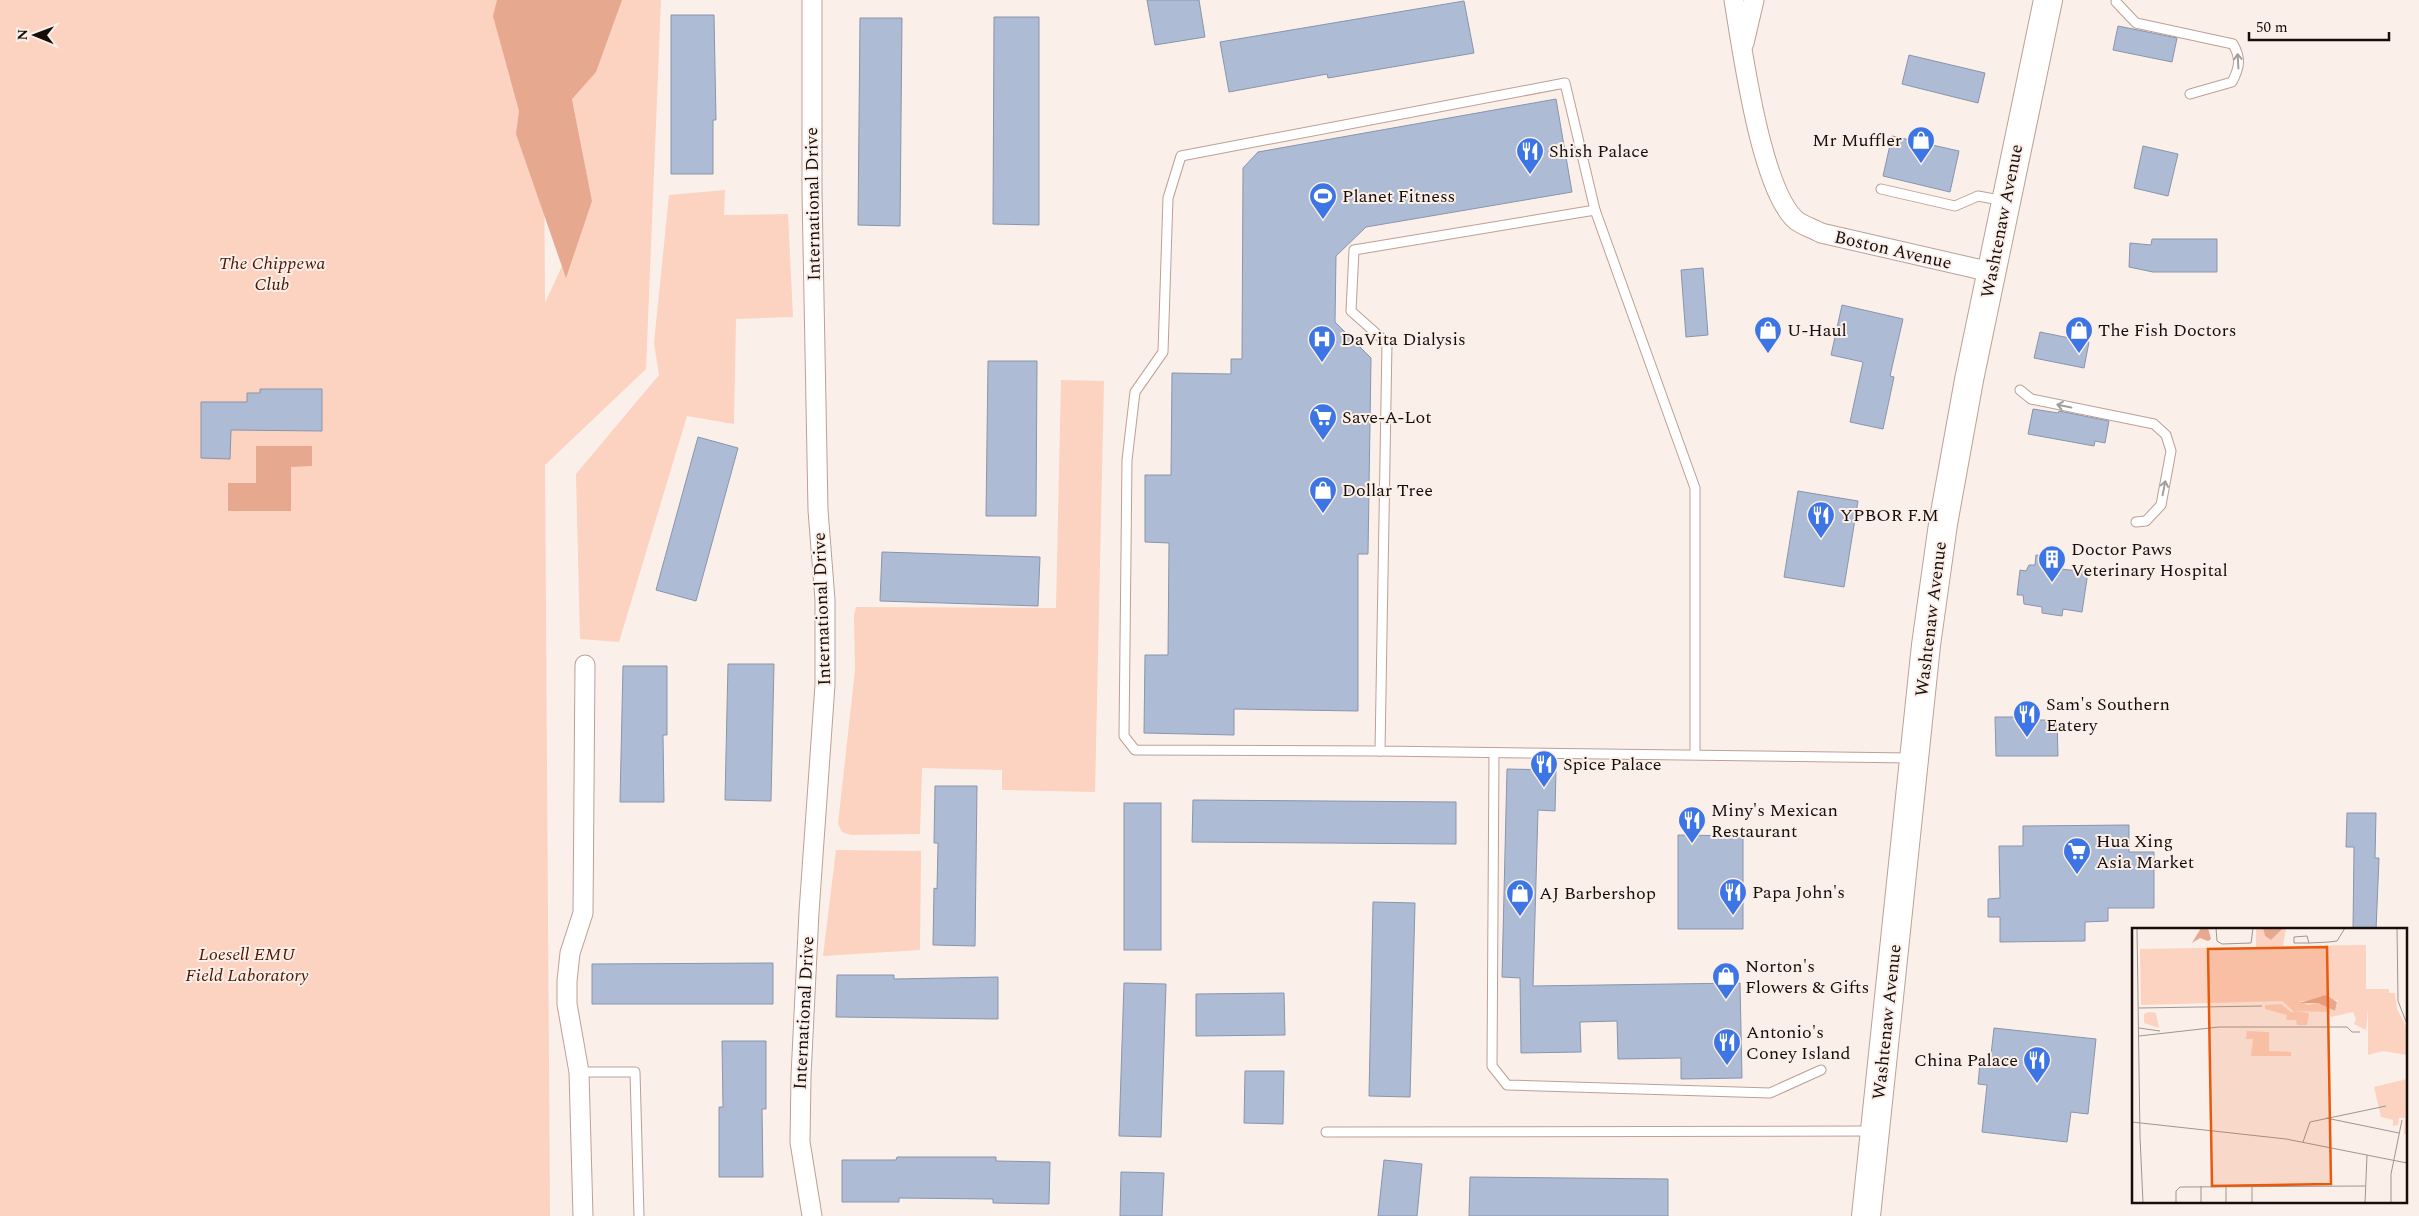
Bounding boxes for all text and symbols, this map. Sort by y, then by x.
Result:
north arrow [10,10,60,60]
scale bar [2249,10,2389,42]
text: 50 m [2256,16,2288,39]
text: N [12,29,33,41]
one-way arrow [2234,54,2243,70]
shop icon: Mr Muffler [1906,125,1936,164]
street label: International Drive [798,127,828,281]
place label: Mr Muffler [1812,127,1902,154]
restaurant icon: Shish Palace [1515,136,1545,175]
place label: Shish Palace [1549,138,1649,165]
street label: Washtenaw Avenue [1974,142,2030,300]
sports icon: Planet Fitness [1308,181,1338,220]
place label: Planet Fitness [1342,183,1455,210]
street label: Boston Avenue [1832,223,1954,277]
park label: The Chippewa Club [219,250,325,298]
shop icon: U-Haul [1753,315,1783,354]
shop icon: The Fish Doctors [2064,315,2094,354]
place label: U-Haul [1787,317,1847,344]
place label: The Fish Doctors [2098,317,2236,344]
hospital icon: DaVita Dialysis [1307,324,1337,363]
place label: DaVita Dialysis [1341,326,1466,353]
one-way arrow [2057,400,2073,410]
supermarket icon: Save-A-Lot [1308,402,1338,441]
place label: Save-A-Lot [1342,404,1432,431]
shop icon: Dollar Tree [1308,475,1338,514]
place label: Dollar Tree [1342,477,1433,504]
one-way arrow [2160,480,2169,496]
restaurant icon: YPBOR F.M [1806,500,1836,539]
place label: YPBOR F.M [1840,502,1939,529]
street label: International Drive [806,532,838,686]
place label: Doctor Paws Veterinary Hospital [2071,536,2228,584]
street label: Washtenaw Avenue [1908,540,1954,698]
building icon: Doctor Paws Veterinary Hospital [2037,544,2067,583]
place label: Sam's Southern Eatery [2046,691,2170,739]
restaurant icon: Sam's Southern Eatery [2012,699,2042,738]
restaurant icon: Spice Palace [1529,749,1559,788]
place label: Spice Palace [1563,751,1662,778]
place label: Miny's Mexican Restaurant [1711,797,1838,845]
restaurant icon: Miny's Mexican Restaurant [1677,805,1707,844]
place label: Hua Xing Asia Market [2096,828,2194,876]
supermarket icon: Hua Xing Asia Market [2062,836,2092,875]
restaurant icon: Papa John's [1718,877,1748,916]
shop icon: AJ Barbershop [1505,878,1535,917]
place label: Papa John's [1752,879,1845,906]
place label: AJ Barbershop [1539,880,1656,907]
inset map [2132,928,2406,1204]
street label: International Drive [786,936,822,1090]
park label: Loesell EMU Field Laboratory [185,941,309,989]
street label: Washtenaw Avenue [1865,943,1909,1101]
place label: Norton's Flowers & Gifts [1745,953,1869,1001]
shop icon: Norton's Flowers & Gifts [1711,961,1741,1000]
place label: Antonio's Coney Island [1746,1019,1851,1067]
restaurant icon: Antonio's Coney Island [1712,1027,1742,1066]
restaurant icon: China Palace [2022,1045,2052,1084]
place label: China Palace [1914,1047,2018,1074]

